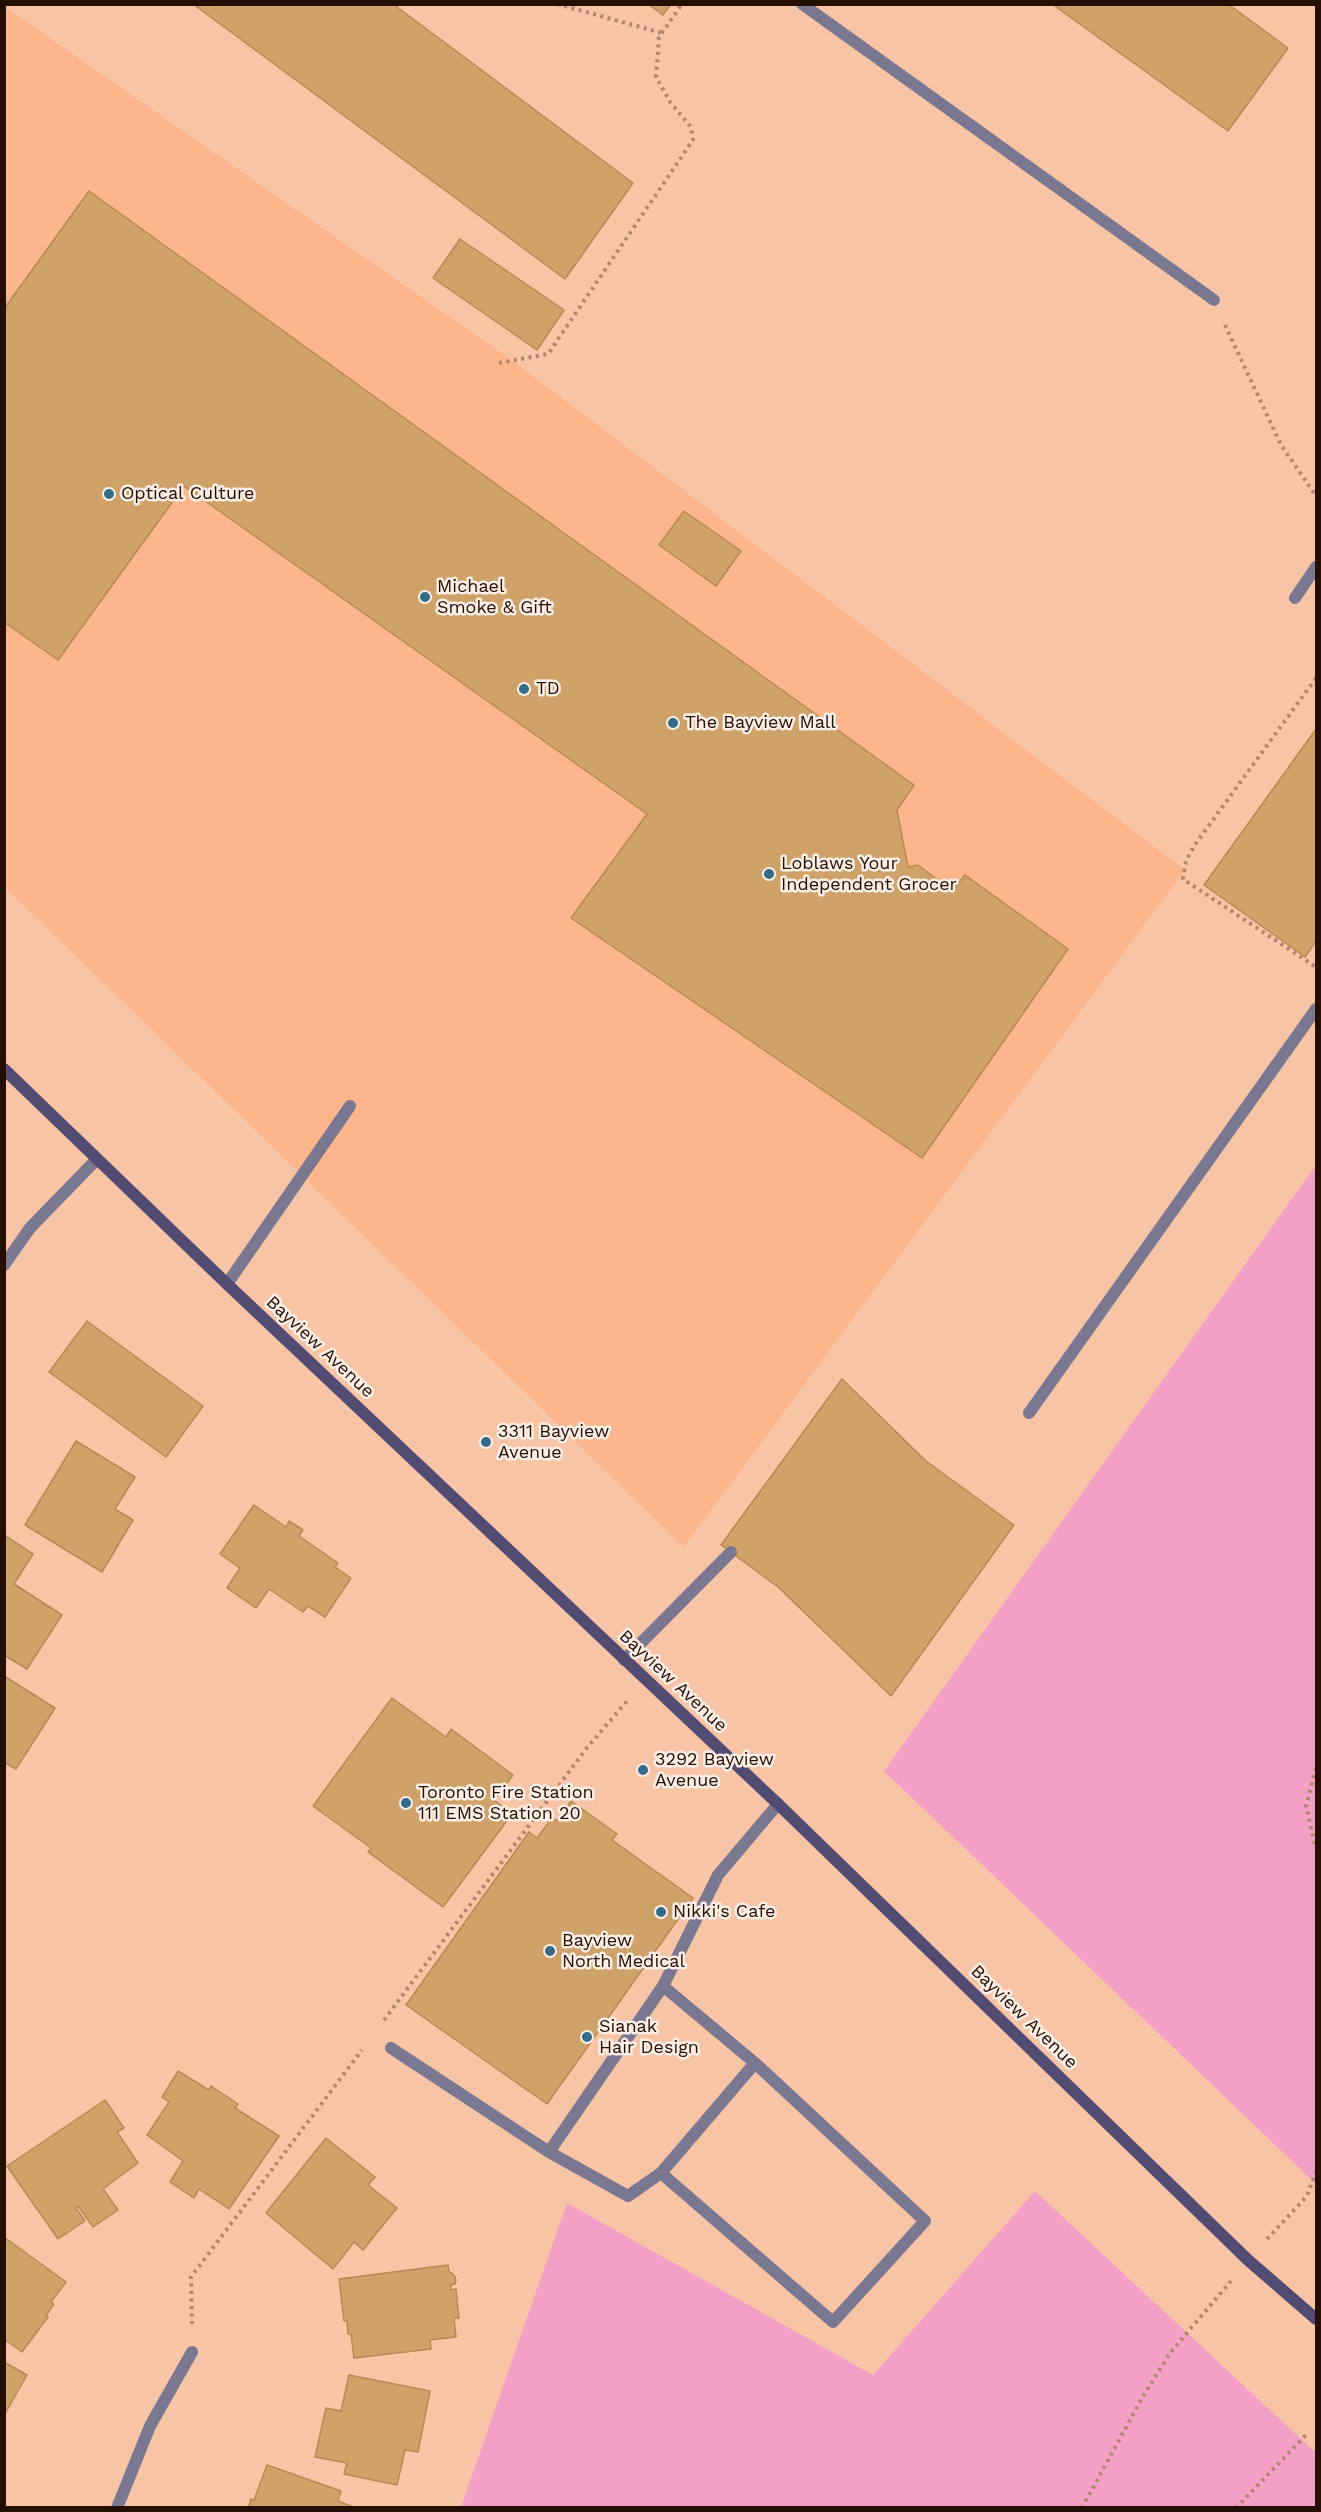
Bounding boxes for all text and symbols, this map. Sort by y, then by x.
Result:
place label: Optical Culture [121,483,254,505]
marker: Optical Culture [102,487,116,501]
place label: Michael Smoke & Gift [437,576,552,618]
marker: Michael Smoke & Gift [418,590,432,604]
place label: TD [536,678,560,700]
marker: TD [517,682,531,696]
place label: The Bayview Mall [685,712,836,734]
marker: The Bayview Mall [666,716,680,730]
place label: Loblaws Your Independent Grocer [781,853,957,896]
marker: Loblaws Your Independent Grocer [762,867,776,881]
street label: Bayview Avenue [261,1291,379,1403]
place label: 3311 Bayview Avenue [498,1421,609,1464]
marker: 3311 Bayview Avenue [479,1435,493,1449]
street label: Bayview Avenue [614,1625,732,1737]
place label: 3292 Bayview Avenue [655,1749,774,1792]
marker: 3292 Bayview Avenue [636,1763,650,1777]
place label: Toronto Fire Station 111 EMS Station 20 [418,1782,594,1824]
marker: Toronto Fire Station 111 EMS Station 20 [399,1796,413,1810]
place label: Nikki's Cafe [673,1901,775,1923]
marker: Nikki's Cafe [654,1905,668,1919]
place label: Bayview North Medical [562,1930,685,1972]
marker: Bayview North Medical [543,1944,557,1958]
street label: Bayview Avenue [966,1961,1082,2073]
place label: Sianak Hair Design [599,2016,699,2058]
marker: Sianak Hair Design [580,2030,594,2044]

